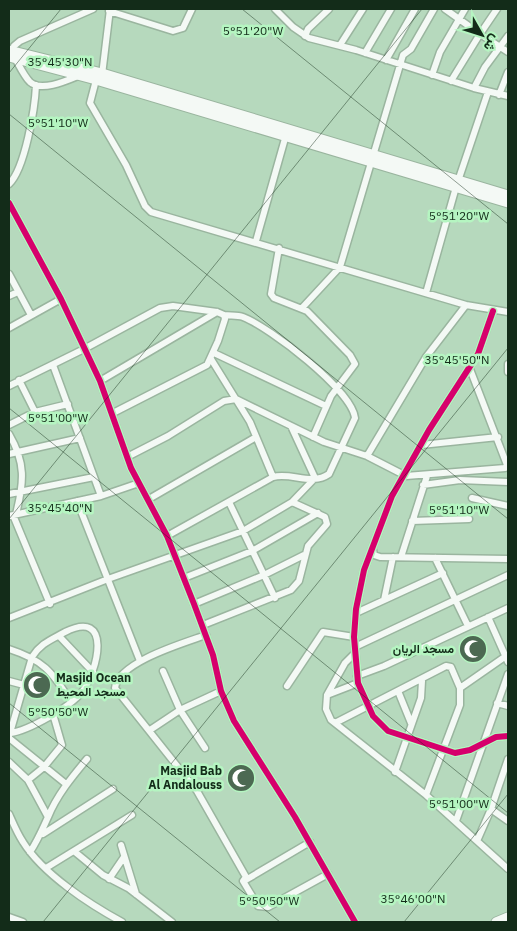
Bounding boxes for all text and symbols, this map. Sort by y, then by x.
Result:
north arrow [457,10,507,60]
text: 5°51'20"W [223,23,284,38]
text: ش [480,31,504,56]
text: 35°45'30"N [27,54,93,69]
text: 5°51'10"W [28,115,89,130]
text: 5°51'20"W [429,208,490,223]
text: 35°45'50"N [424,352,490,367]
text: 5°51'00"W [28,410,89,425]
text: 35°45'40"N [27,500,93,515]
text: 5°51'10"W [429,502,490,517]
mosque icon: مسجد الريان [458,634,488,664]
place label: مسجد الريان [393,641,454,657]
mosque icon: Masjid Ocean مسجد المحيط [22,670,52,700]
place label: Masjid Ocean مسجد المحيط [56,670,131,699]
text: 5°50'50"W [28,704,89,719]
place label: Masjid Bab Al Andalouss [148,763,222,792]
mosque icon: Masjid Bab Al Andalouss [226,763,256,793]
text: 5°51'00"W [429,796,490,811]
text: 35°46'00"N [380,891,446,906]
text: 5°50'50"W [239,893,300,908]

